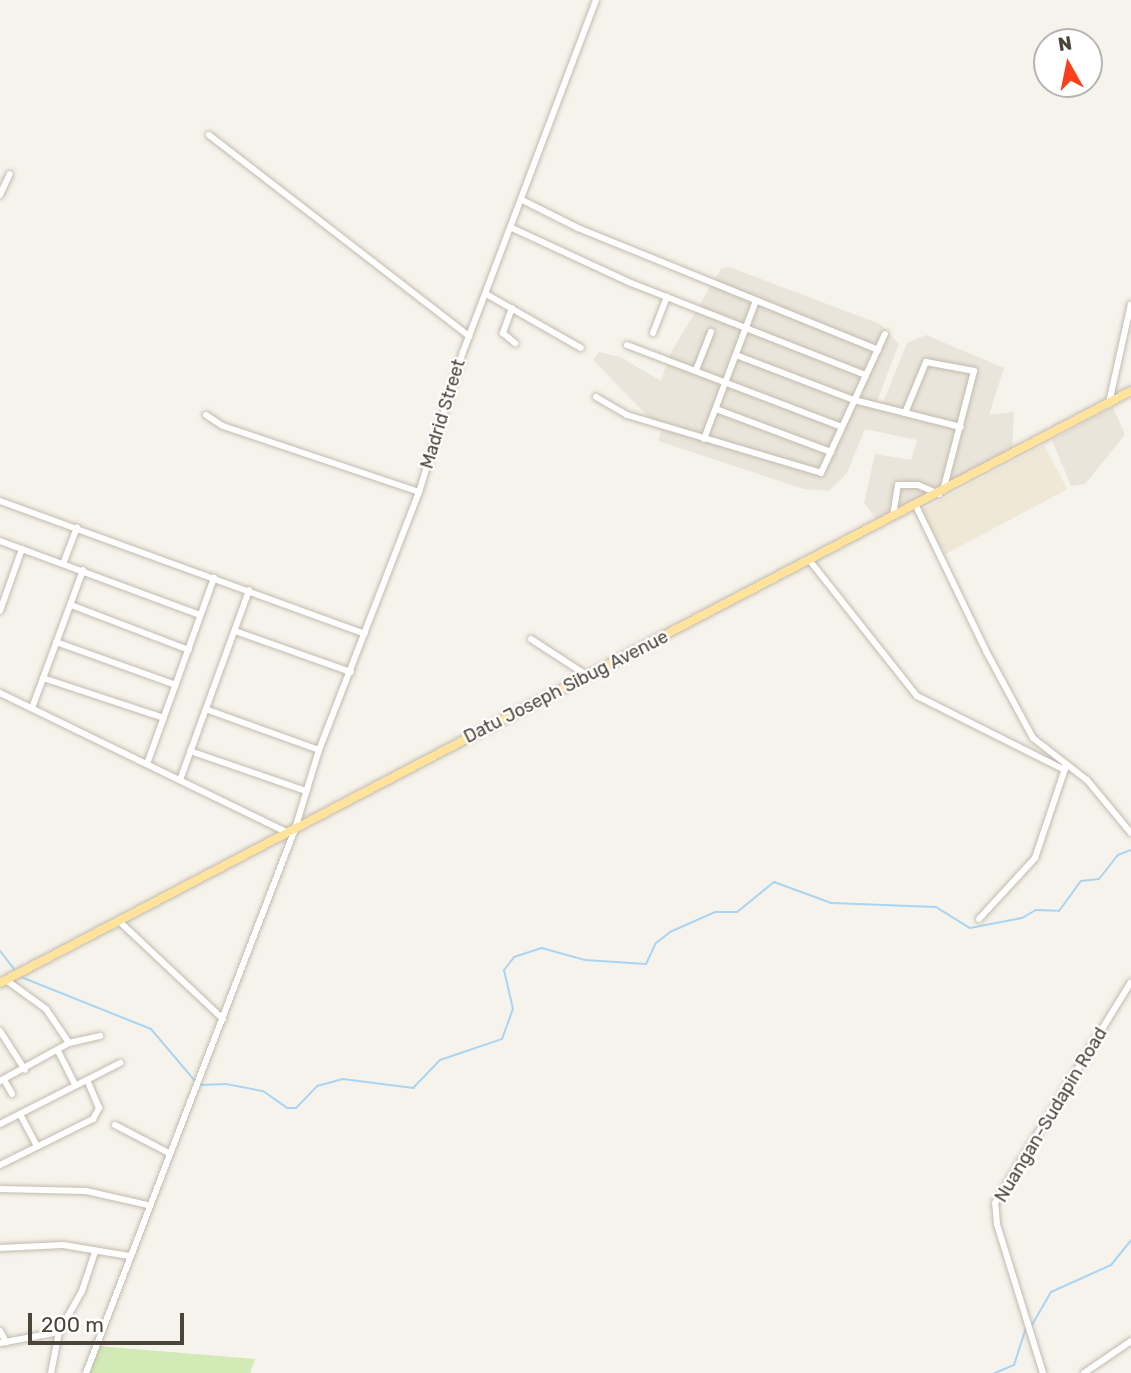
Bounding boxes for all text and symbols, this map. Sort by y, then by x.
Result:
north arrow [1033,28,1103,98]
text: N [1056,31,1073,56]
street label: Madrid Street [416,357,470,471]
street label: Datu Joseph Sibug Avenue [460,626,672,748]
street label: Nuangan-Sudapin Road [990,1024,1112,1206]
scale bar [32,1300,187,1344]
text: 200 m [41,1312,104,1337]

